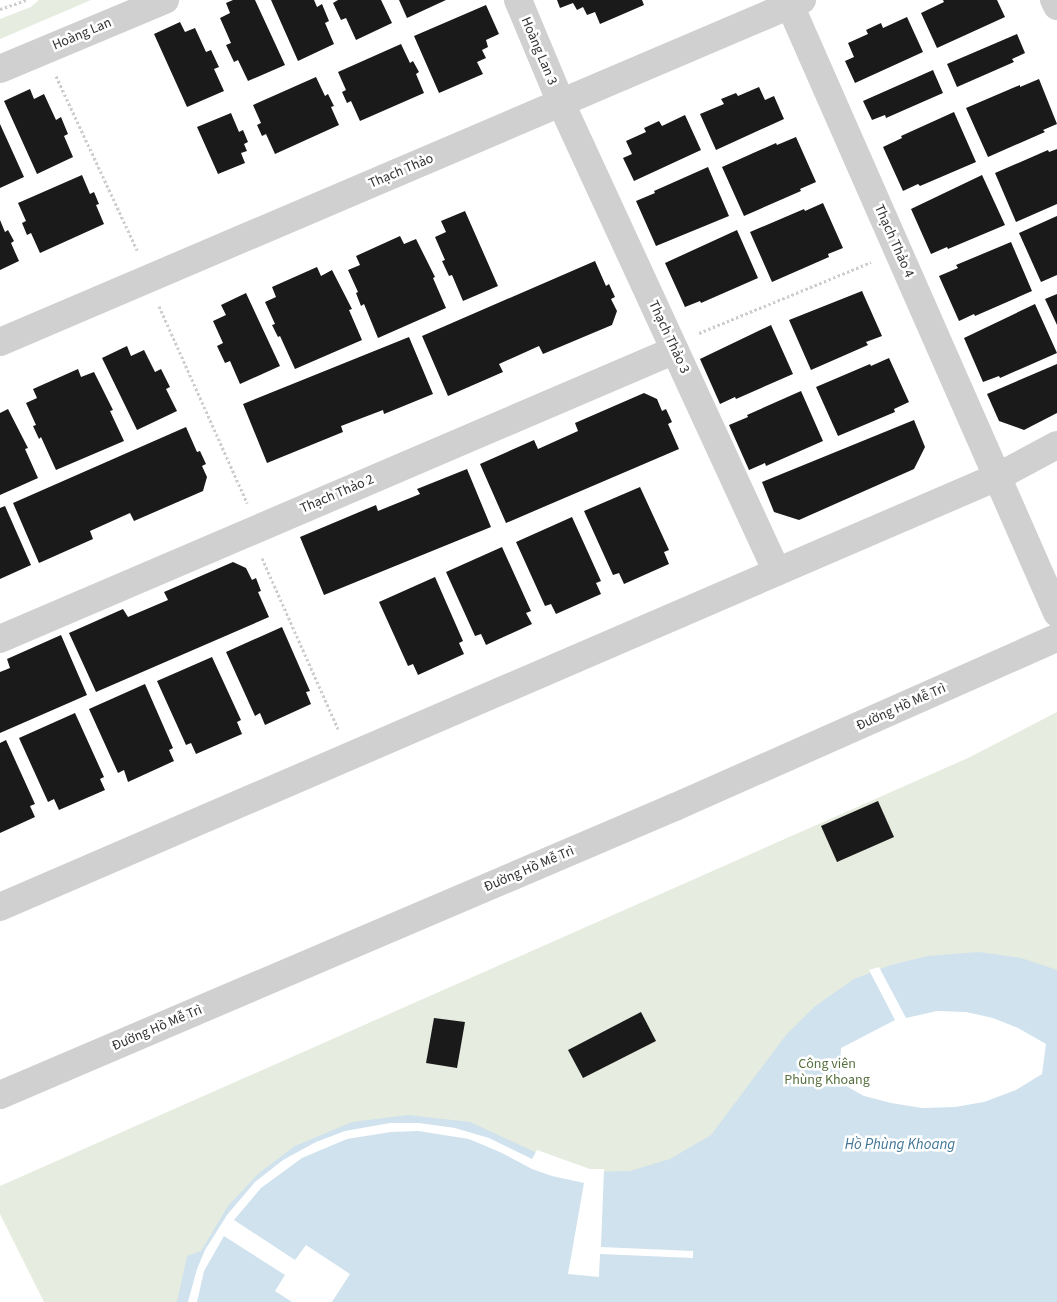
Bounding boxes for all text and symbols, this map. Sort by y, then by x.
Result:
street label: Hoàng Lan [50,14,114,54]
street label: Hoàng Lan 3 [517,14,561,88]
street label: Thạch Thảo [366,150,436,192]
street label: Thạch Thảo 4 [870,202,918,280]
street label: Thạch Thảo 3 [645,298,693,376]
street label: Thạch Thảo 2 [298,471,376,517]
street label: Đường Hồ Mễ Trì [854,680,948,734]
street label: Đường Hồ Mễ Trì [481,842,577,896]
street label: Đường Hồ Mễ Trì [109,1001,205,1055]
park label: Công viên Phùng Khoang [784,1056,870,1088]
water label: Hồ Phùng Khoang [845,1136,955,1154]

